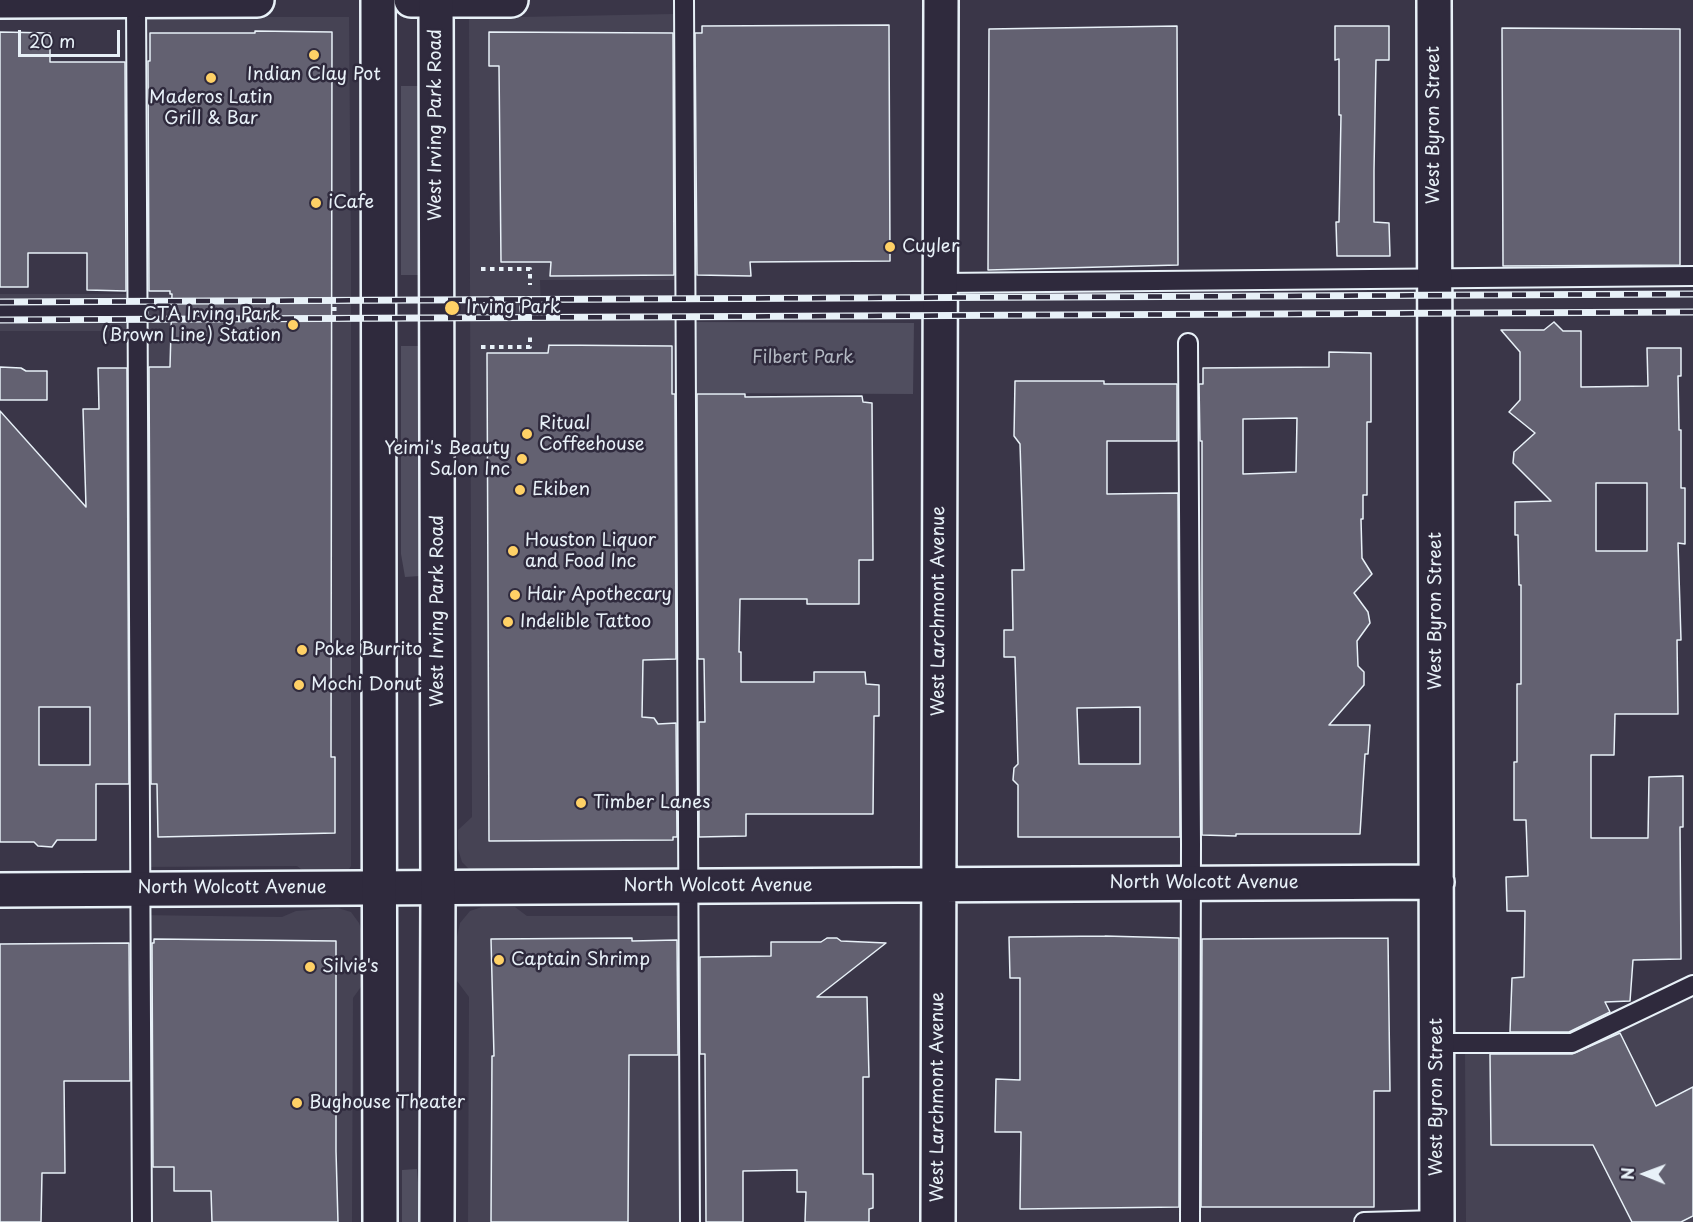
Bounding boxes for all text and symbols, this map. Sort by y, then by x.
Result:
scale bar [21,18,123,56]
text: 20 m [29,27,75,54]
street label: West Irving Park Road [425,29,447,221]
street label: West Byron Street [1423,46,1445,204]
marker: Indian Clay Pot [307,48,321,62]
place label: Indian Clay Pot [247,64,381,86]
marker: Maderos Latin Grill & Bar [204,71,218,85]
place label: Maderos Latin Grill & Bar [149,87,273,130]
place label: iCafe [328,192,374,214]
marker: iCafe [309,196,323,210]
place label: Cuyler [902,236,959,258]
marker: Cuyler [883,240,897,254]
place label: Irving Park [466,297,561,319]
marker: Irving Park [443,299,461,317]
place label: CTA Irving Park (Brown Line) Station [102,304,281,346]
marker: CTA Irving Park (Brown Line) Station [286,318,300,332]
park label: Filbert Park [752,347,854,369]
place label: Ritual Coffeehouse [539,413,645,456]
marker: Ritual Coffeehouse [520,427,534,441]
place label: Yeimi's Beauty Salon Inc [384,438,510,480]
marker: Yeimi's Beauty Salon Inc [515,452,529,466]
place label: Ekiben [532,479,590,501]
marker: Ekiben [513,483,527,497]
street label: West Larchmont Avenue [928,506,950,716]
street label: West Irving Park Road [427,515,449,707]
place label: Houston Liquor and Food Inc [525,530,656,572]
street label: West Byron Street [1425,532,1447,690]
marker: Houston Liquor and Food Inc [506,544,520,558]
place label: Hair Apothecary [527,584,672,606]
marker: Hair Apothecary [508,588,522,602]
place label: Indelible Tattoo [520,611,651,633]
marker: Indelible Tattoo [501,615,515,629]
place label: Poke Burrito [314,639,422,661]
marker: Poke Burrito [295,643,309,657]
place label: Mochi Donut [311,674,422,696]
marker: Mochi Donut [292,678,306,692]
place label: Timber Lanes [593,792,710,814]
marker: Timber Lanes [574,796,588,810]
street label: North Wolcott Avenue [1109,872,1299,894]
street label: North Wolcott Avenue [623,875,813,897]
street label: North Wolcott Avenue [137,877,327,899]
place label: Captain Shrimp [511,949,650,971]
marker: Captain Shrimp [492,953,506,967]
place label: Silvie's [322,956,379,978]
marker: Silvie's [303,960,317,974]
street label: West Larchmont Avenue [927,992,949,1202]
street label: West Byron Street [1426,1018,1448,1176]
place label: Bughouse Theater [309,1092,465,1114]
marker: Bughouse Theater [290,1096,304,1110]
north arrow [1615,1144,1675,1204]
text: N [1615,1167,1639,1180]

